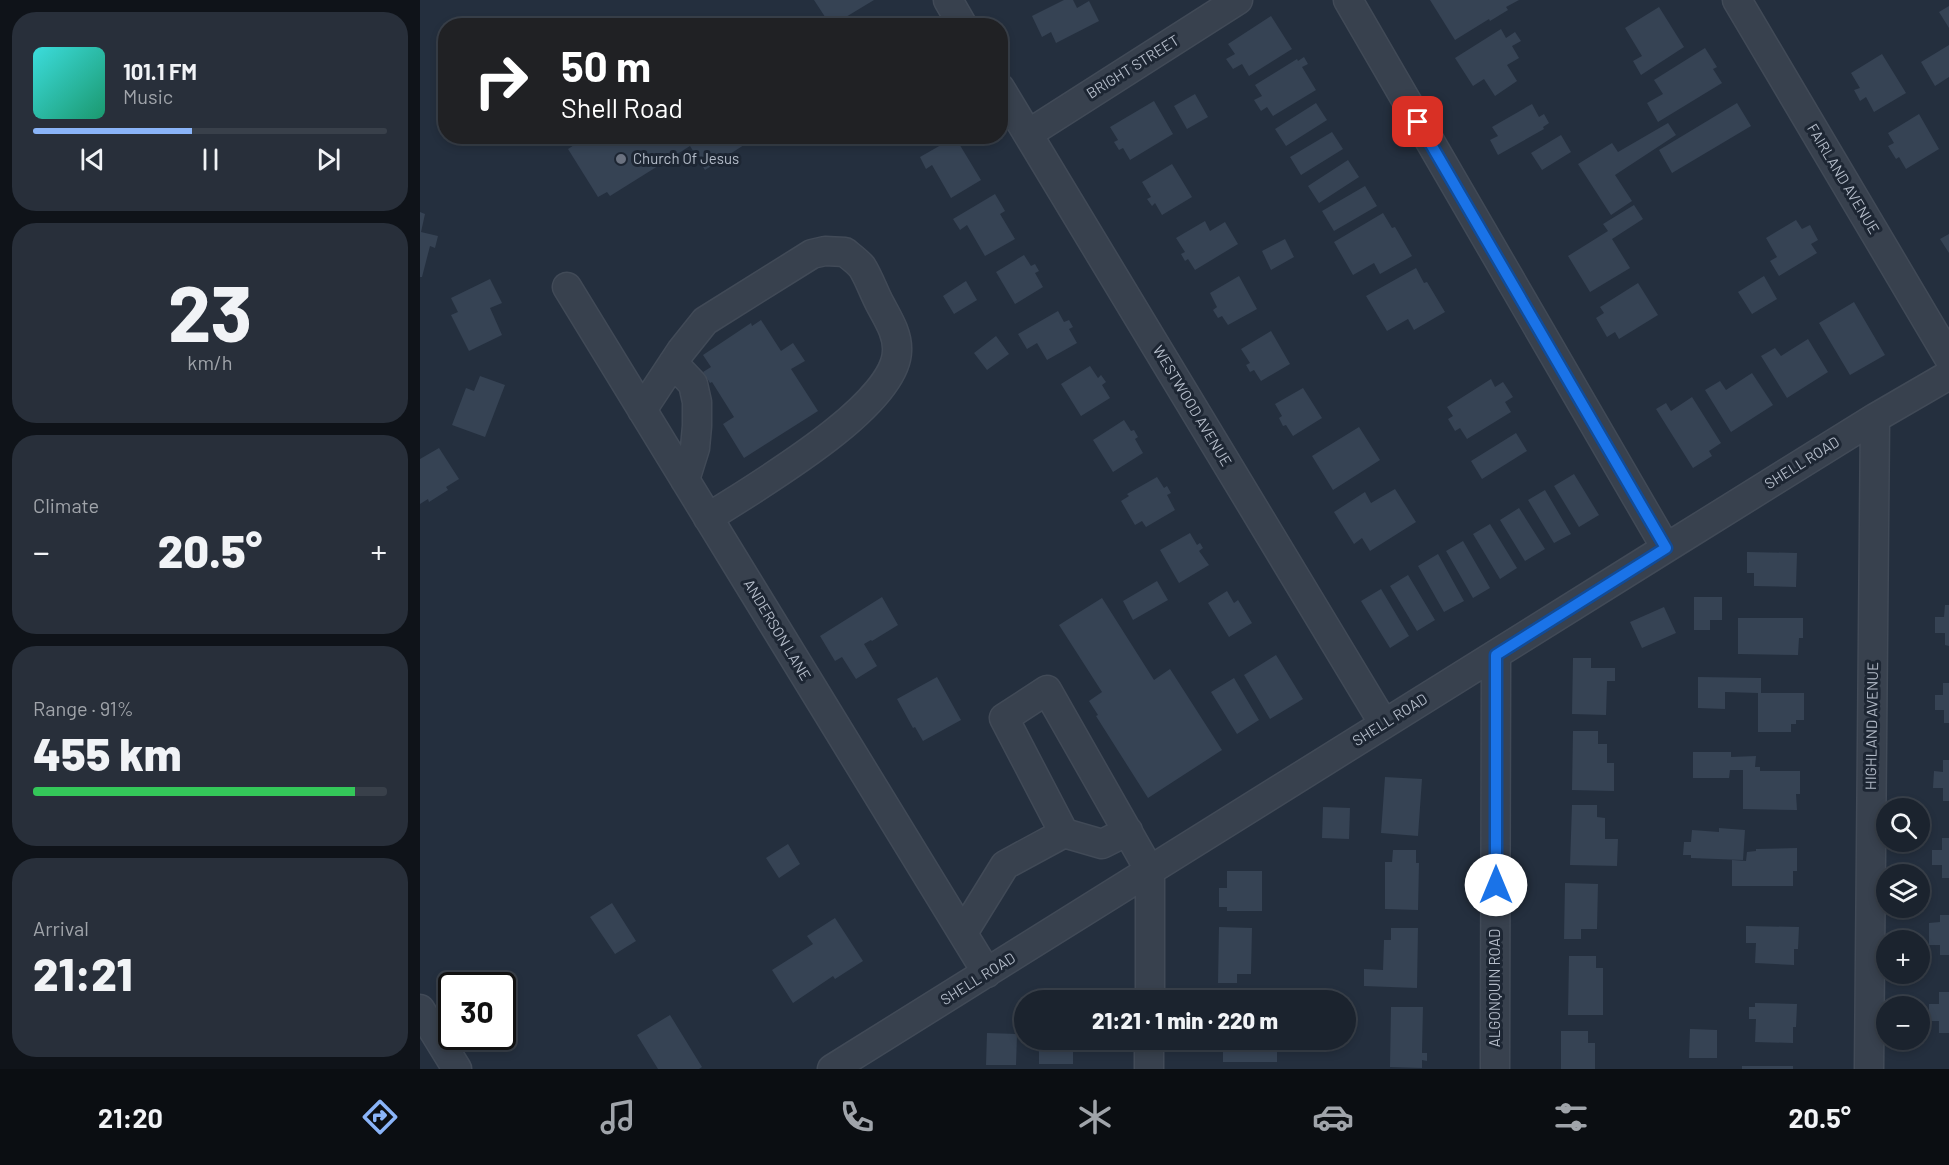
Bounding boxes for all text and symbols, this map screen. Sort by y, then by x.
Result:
street label: BRIGHT STREET [1083,30,1182,102]
text: 50 m [561,40,651,90]
icon: right [462,42,540,120]
text: 101.1 FM [123,58,197,84]
text: Music [123,84,173,108]
text: Shell Road [561,91,683,123]
pin [1392,96,1443,147]
icon: arrive [1401,105,1434,138]
street label: FAIRLAND AVENUE [1804,120,1884,237]
icon: previous [76,143,109,176]
icon: pause [194,143,227,176]
icon: next [312,143,345,176]
place label: Church Of Jesus [633,149,739,167]
marker: Church Of Jesus [614,152,628,166]
text: 23 [168,264,252,358]
street label: WESTWOOD AVENUE [1150,342,1236,469]
text: km/h [187,350,233,374]
street label: SHELL ROAD [1761,432,1842,492]
text: Climate [33,493,99,517]
text: 20.5° [158,523,262,577]
text: − [33,531,50,571]
text: + [371,531,387,571]
street label: ANDERSON LANE [741,576,815,683]
street label: HIGHLAND AVENUE [1861,662,1881,790]
street label: SHELL ROAD [1349,689,1430,749]
text: Range · 91% [33,696,134,720]
text: 455 km [33,726,182,780]
map controls [1876,798,1930,1050]
button: search [1876,798,1930,852]
position arrow [1464,853,1528,917]
button: layers [1876,864,1930,918]
text: Arrival [33,916,89,940]
street label: ALGONQUIN ROAD [1485,929,1503,1047]
button: + [1876,930,1930,984]
text: 21:21 [33,946,133,1000]
street label: SHELL ROAD [937,948,1018,1008]
speed limit sign: 30 [438,972,516,1050]
button: − [1876,996,1930,1050]
text: 21:21 · 1 min · 220 m [1092,1007,1278,1033]
icon: directions [359,1096,401,1138]
icon: music [597,1096,639,1138]
icon: phone [836,1096,878,1138]
icon: climate [1074,1096,1116,1138]
icon: car [1312,1096,1354,1138]
icon: filters [1550,1096,1592,1138]
text: 21:20 [98,1101,163,1133]
text: 20.5° [1788,1101,1851,1133]

